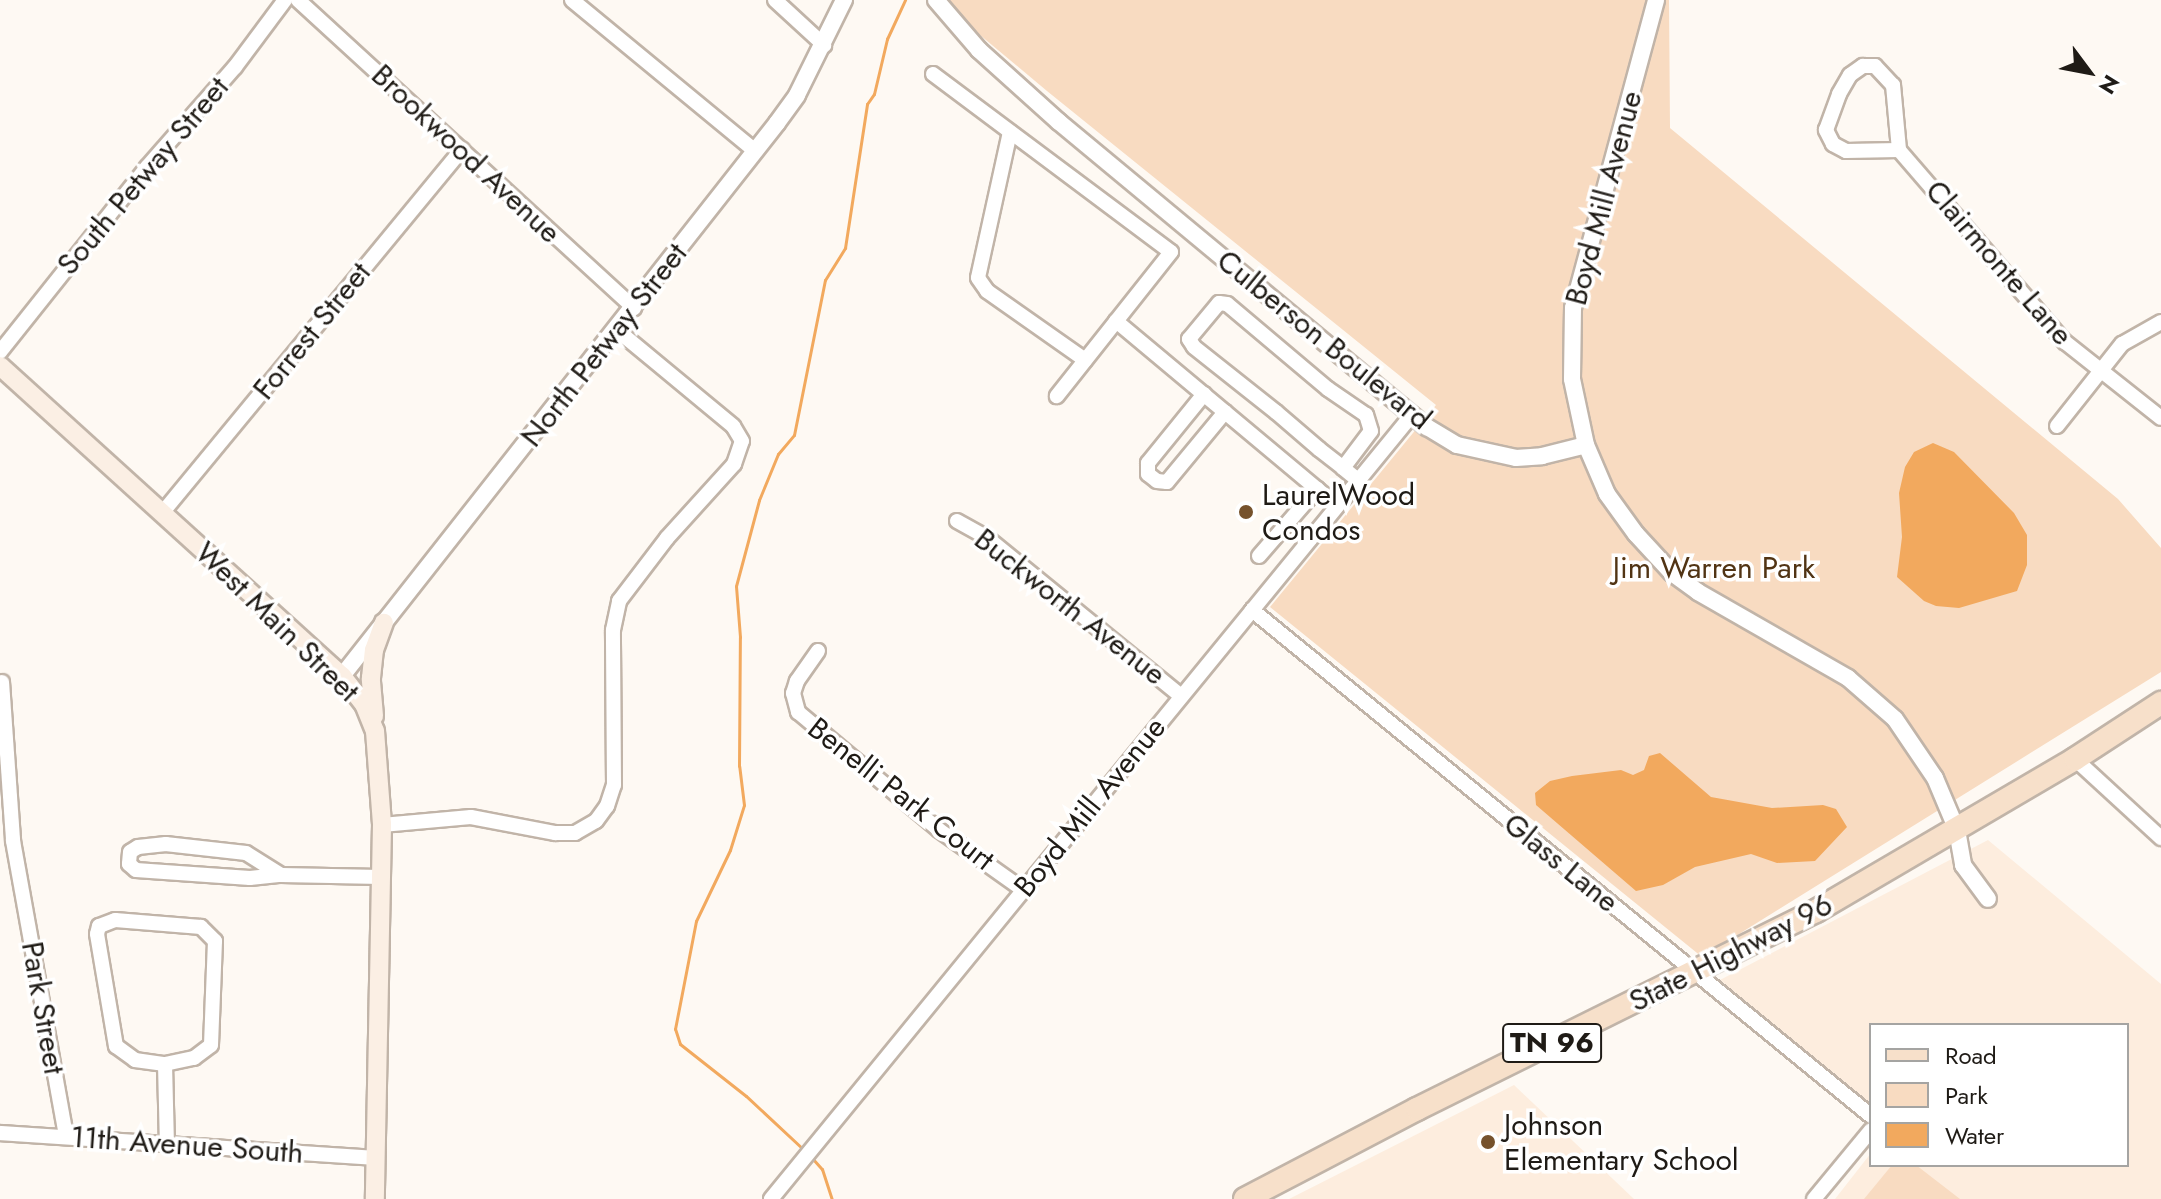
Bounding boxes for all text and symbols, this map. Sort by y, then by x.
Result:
north arrow [2049,32,2129,112]
street label: Brookwood Avenue [364,57,568,251]
text: N [2091,69,2128,101]
street label: South Petway Street [50,70,236,282]
street label: Boyd Mill Avenue [1558,87,1650,309]
street label: Clairmonte Lane [1918,173,2080,353]
street label: North Petway Street [513,236,695,454]
street label: Culberson Boulevard [1210,243,1438,437]
street label: Forrest Street [246,255,378,407]
place label: LaurelWood Condos [1262,477,1415,548]
marker: LaurelWood Condos [1237,503,1255,521]
street label: Buckworth Avenue [967,521,1173,693]
street label: West Main Street [188,535,366,709]
park label: Jim Warren Park [1613,550,1815,586]
street label: Benelli Park Court [801,710,1001,878]
street label: Boyd Mill Avenue [1007,710,1173,904]
street label: Glass Lane [1496,806,1626,920]
street label: State Highway 96 [1623,886,1839,1020]
street label: Park Street [14,939,72,1077]
road number: TN 96 [1502,1019,1602,1067]
legend [1869,1023,2129,1167]
text: Road [1945,1038,1997,1073]
text: Park [1945,1078,1988,1113]
place label: Johnson Elementary School [1504,1107,1739,1178]
text: Water [1945,1118,2004,1153]
street label: 11th Avenue South [70,1119,304,1171]
marker: Johnson Elementary School [1479,1133,1497,1151]

